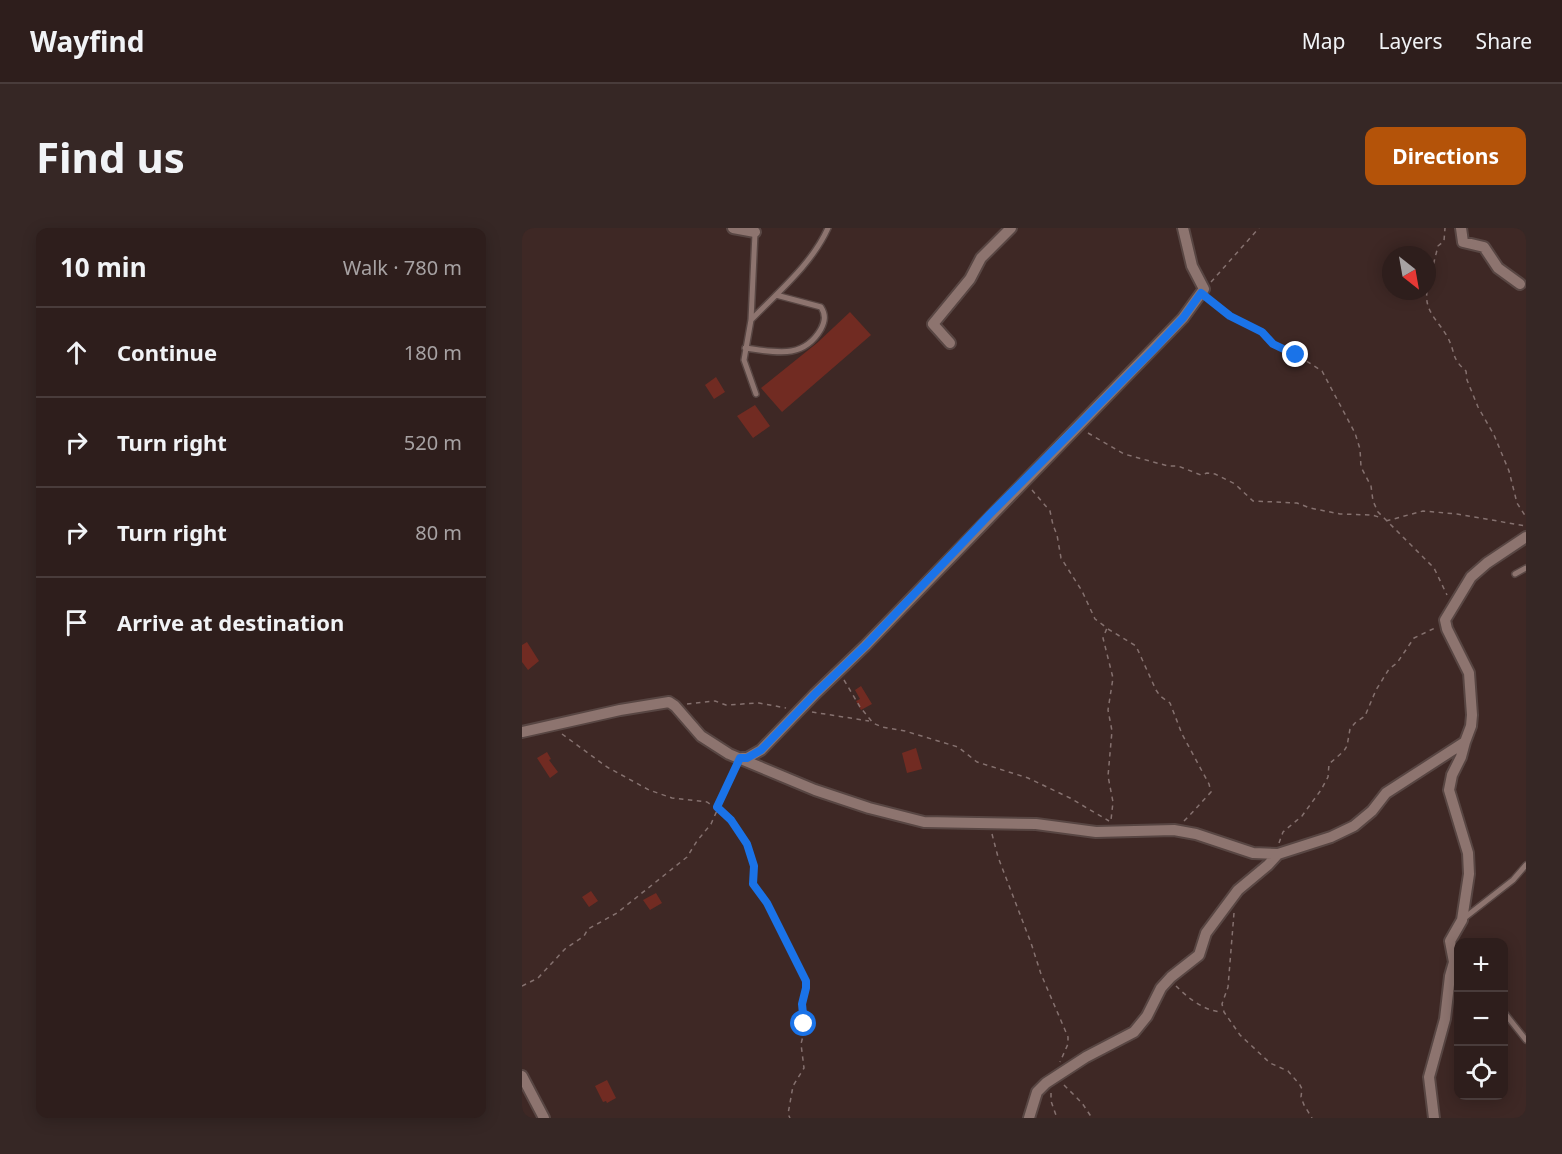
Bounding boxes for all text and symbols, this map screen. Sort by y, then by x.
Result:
text: Wayfind [30,22,144,60]
text: Map [1302,27,1346,55]
text: Layers [1379,27,1443,55]
text: Share [1476,27,1532,55]
button: Directions [1365,127,1526,185]
text: Find us [36,128,185,185]
north arrow [1382,246,1436,300]
text: 10 min [60,249,147,285]
text: Walk · 780 m [343,254,462,281]
icon: ahead [60,336,93,369]
text: Continue [117,337,217,367]
text: 180 m [404,339,462,366]
route end [1282,341,1308,367]
icon: right [60,426,93,459]
text: Turn right [117,427,227,457]
text: 520 m [404,429,462,456]
icon: right [60,516,93,549]
text: Turn right [117,517,227,547]
text: 80 m [415,519,462,546]
icon: arrive [60,606,93,639]
text: Arrive at destination [117,607,344,637]
map controls [1454,938,1508,1100]
button: + [1454,938,1508,992]
button: − [1454,992,1508,1046]
route start [790,1010,816,1036]
button: locate [1454,1046,1508,1100]

